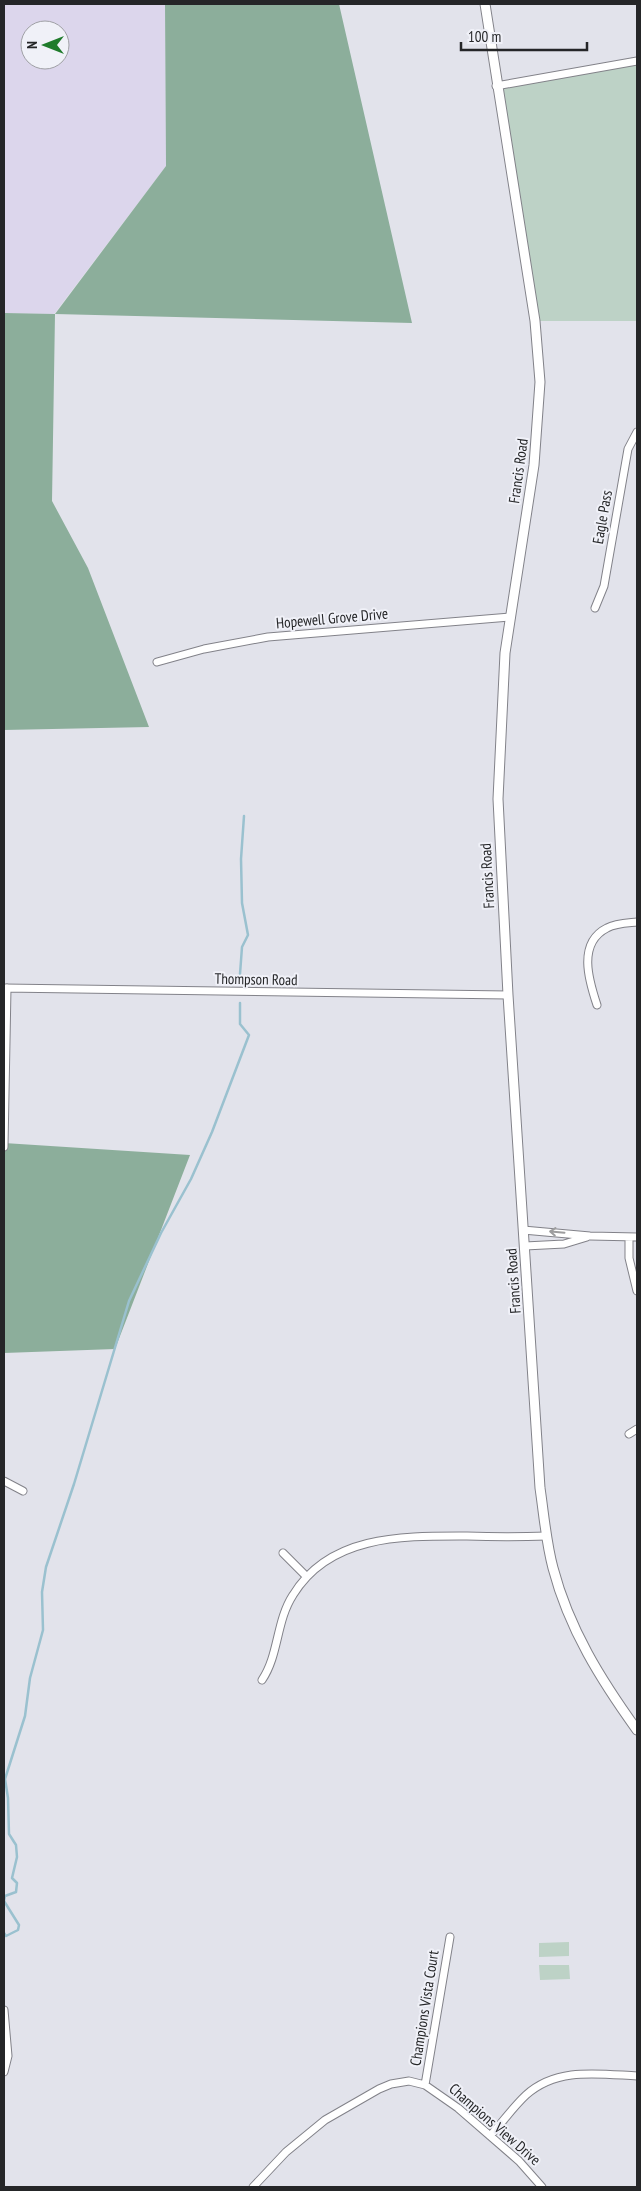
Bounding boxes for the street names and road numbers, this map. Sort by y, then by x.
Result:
street label: Francis Road [504,437,532,505]
street label: Eagle Pass [588,489,616,545]
street label: Hopewell Grove Drive [275,604,389,632]
street label: Francis Road [476,843,498,909]
street label: Thompson Road [214,969,298,989]
street label: Francis Road [501,1248,525,1314]
street label: Champions Vista Court [405,1949,443,2067]
street label: Champions View Drive [445,2079,545,2169]

